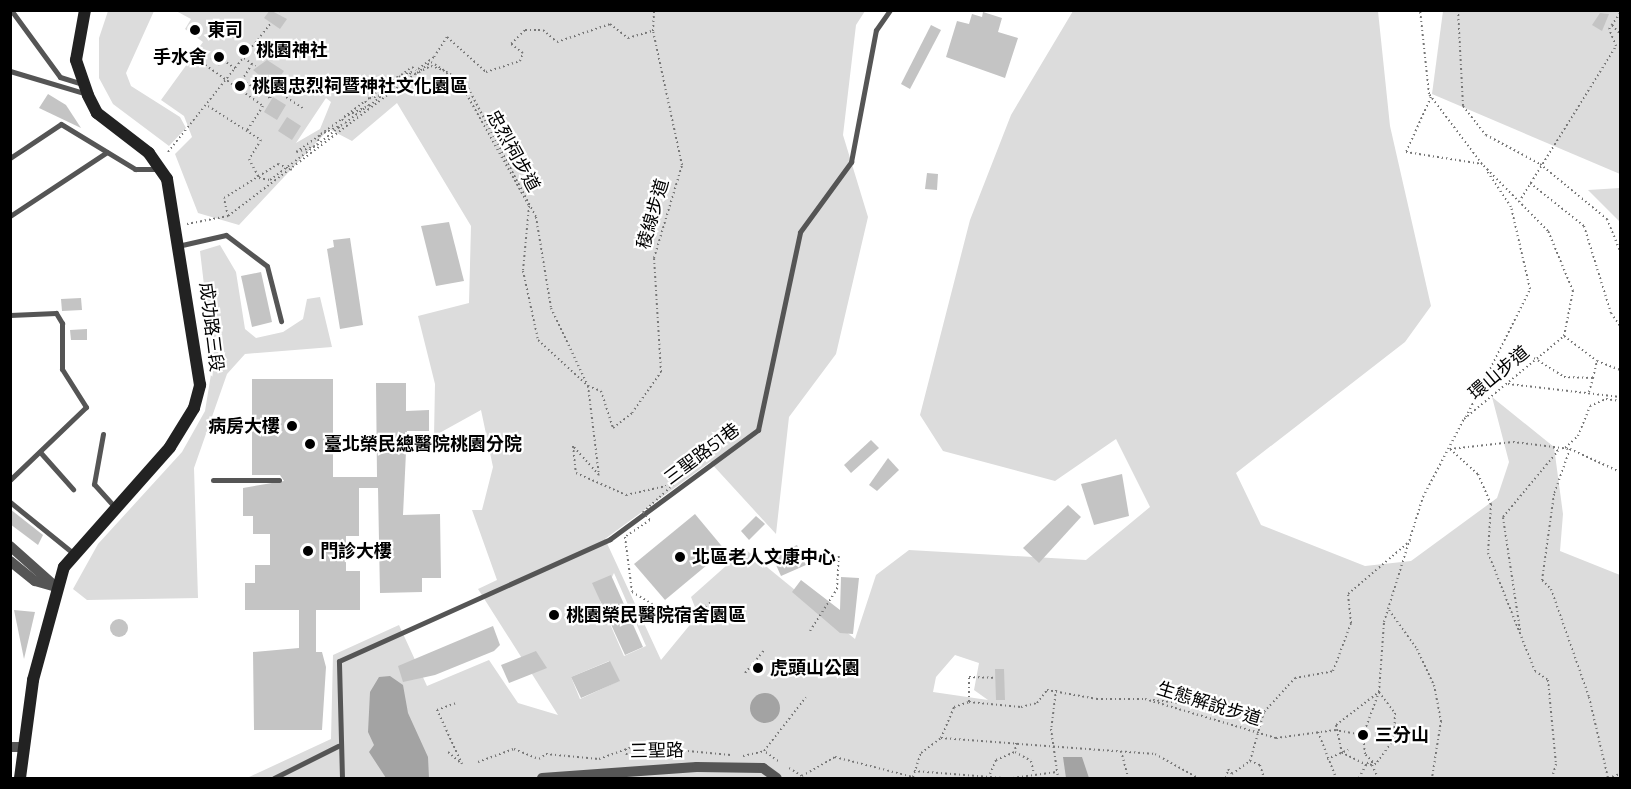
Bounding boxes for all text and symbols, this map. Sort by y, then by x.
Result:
place label: 東司 [207,19,243,41]
marker: 東司 [188,23,202,37]
place label: 桃園神社 [256,39,328,61]
marker: 桃園神社 [237,43,251,57]
place label: 手水舍 [153,46,207,68]
marker: 手水舍 [212,50,226,64]
place label: 桃園忠烈祠暨神社文化園區 [252,75,468,97]
marker: 桃園忠烈祠暨神社文化園區 [233,79,247,93]
street label: 忠烈祠步道 [482,106,544,196]
street label: 稜線步道 [633,176,673,252]
street label: 成功路三段 [195,281,227,373]
street label: 環山步道 [1464,342,1534,404]
place label: 病房大樓 [208,415,280,437]
marker: 病房大樓 [285,419,299,433]
street label: 三聖路51巷 [660,419,744,489]
place label: 臺北榮民總醫院桃園分院 [324,433,522,455]
marker: 臺北榮民總醫院桃園分院 [301,435,319,453]
place label: 門診大樓 [320,540,392,562]
marker: 門診大樓 [301,544,315,558]
place label: 北區老人文康中心 [692,546,836,568]
marker: 北區老人文康中心 [673,550,687,564]
place label: 桃園榮民醫院宿舍園區 [566,604,746,626]
marker: 桃園榮民醫院宿舍園區 [547,608,561,622]
place label: 虎頭山公園 [770,657,860,679]
marker: 虎頭山公園 [751,661,765,675]
street label: 生態解說步道 [1154,678,1264,730]
place label: 三分山 [1375,724,1429,746]
marker: 三分山 [1356,728,1370,742]
street label: 三聖路 [630,740,684,762]

